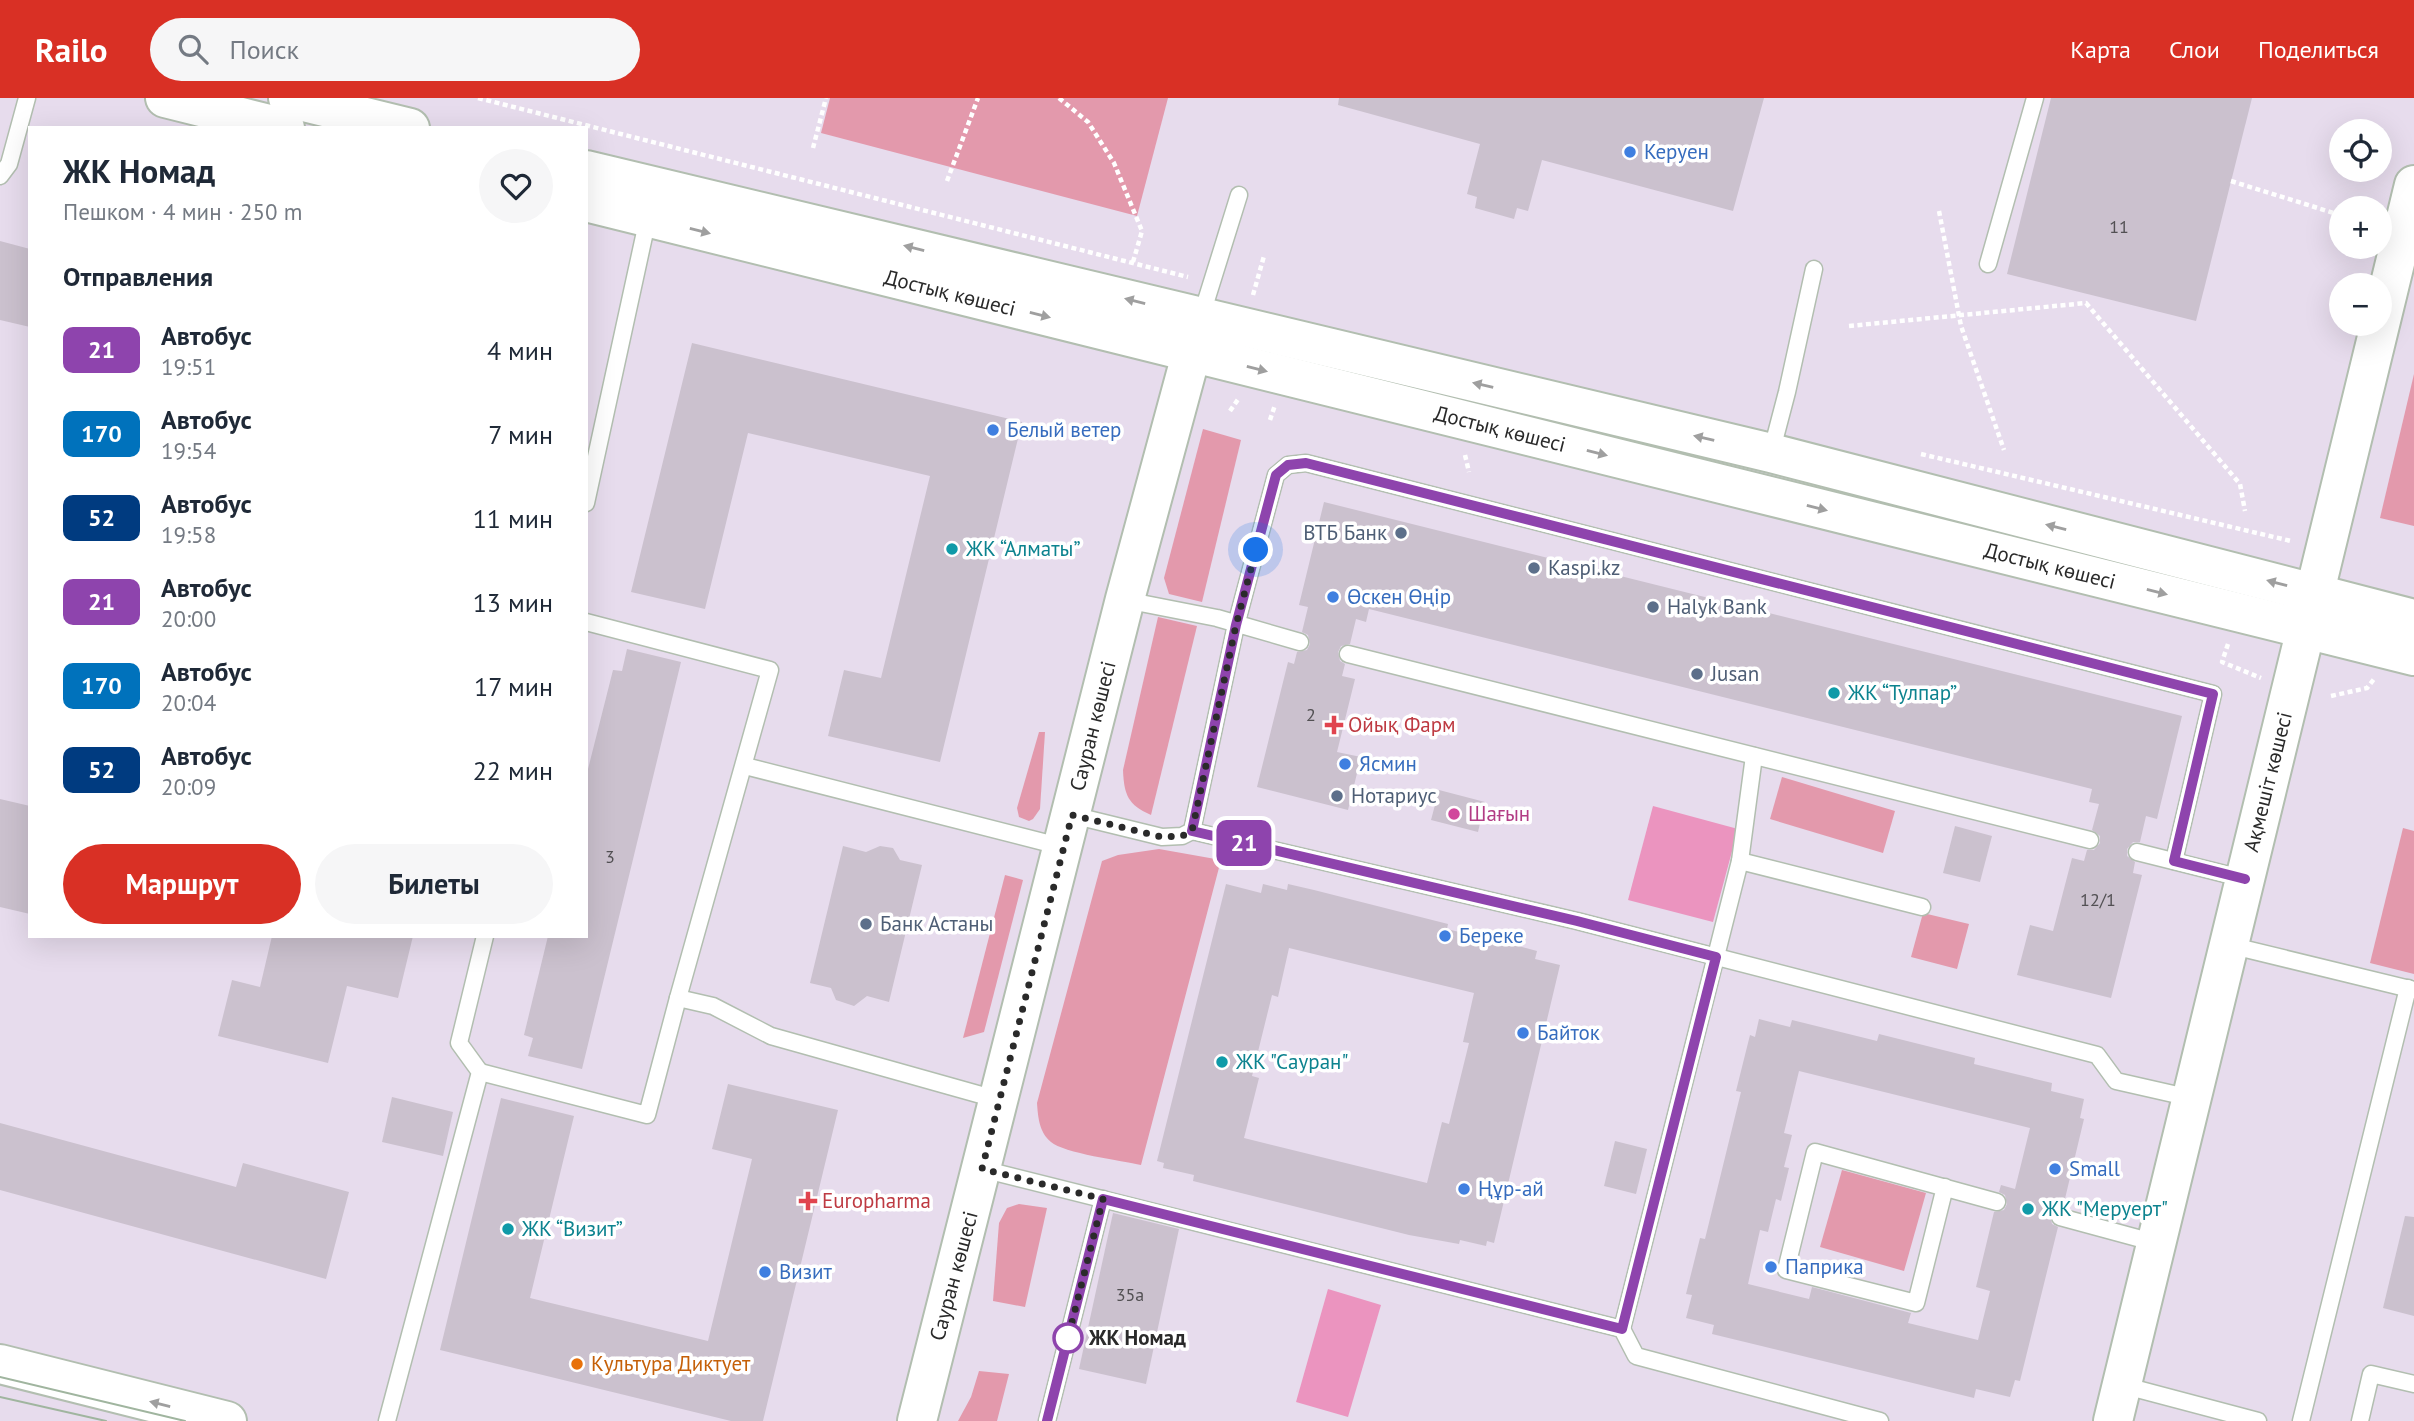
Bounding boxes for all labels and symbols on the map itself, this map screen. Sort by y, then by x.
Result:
place label: Керуен [1644,138,1709,165]
marker: Керуен [1622,144,1638,160]
house number: 11 [2109,215,2129,238]
one-way arrow [689,226,711,237]
one-way arrow [903,242,925,253]
street label: Достық көшесі [882,263,1019,322]
one-way arrow [1124,296,1146,307]
one-way arrow [1029,310,1051,321]
one-way arrow [1246,364,1268,375]
one-way arrow [1472,379,1494,390]
street label: Достық көшесі [1432,399,1569,458]
place label: Белый ветер [1007,416,1121,443]
marker: Белый ветер [985,422,1001,438]
one-way arrow [1693,432,1715,443]
one-way arrow [1586,448,1608,459]
one-way arrow [1806,503,1828,514]
place label: ВТБ Банк [1303,519,1387,546]
one-way arrow [2045,521,2067,532]
marker: ВТБ Банк [1393,525,1409,541]
your location [1238,532,1273,567]
place label: ЖК “Алматы” [965,535,1081,562]
street label: Достық көшесі [1982,536,2119,595]
marker: ЖК “Алматы” [944,541,960,557]
place label: Kaspi.kz [1548,554,1620,581]
marker: Kaspi.kz [1526,560,1542,576]
one-way arrow [2266,577,2288,588]
place label: Өскен Өңір [1347,583,1451,610]
one-way arrow [2146,587,2168,598]
marker: Өскен Өңір [1325,589,1341,605]
place label: Halyk Bank [1667,593,1767,620]
marker: Halyk Bank [1645,599,1661,615]
street label: Сауран көшесі [1063,658,1122,794]
place label: Jusan [1710,660,1759,687]
marker: Jusan [1689,666,1705,682]
place label: ЖК “Тулпар” [1847,679,1957,706]
marker: ЖК “Тулпар” [1826,685,1842,701]
house number: 2 [1306,703,1316,726]
street label: Ақмешіт көшесі [2237,709,2298,855]
place label: Ойық Фарм [1348,711,1456,738]
marker: Ойық Фарм [1326,717,1342,733]
place label: Ясмин [1359,750,1417,777]
marker: Ясмин [1337,756,1353,772]
place label: Нотариус [1351,782,1437,809]
marker: Нотариус [1329,788,1345,804]
place label: Шағын [1468,800,1530,827]
marker: Шағын [1446,806,1462,822]
line badge: 21 [1212,820,1276,866]
house number: 3 [605,845,615,868]
house number: 12/1 [2080,888,2116,911]
place label: Банк Астаны [880,910,993,937]
marker: Банк Астаны [858,916,874,932]
place label: Береке [1459,922,1524,949]
marker: Береке [1437,928,1453,944]
place label: Байток [1537,1019,1600,1046]
marker: Байток [1515,1025,1531,1041]
place label: ЖК "Сауран" [1235,1048,1348,1075]
marker: ЖК "Сауран" [1214,1054,1230,1070]
place label: Small [2069,1155,2120,1182]
marker: Small [2047,1161,2063,1177]
place label: Ңұр-ай [1478,1175,1544,1202]
marker: Ңұр-ай [1456,1181,1472,1197]
place label: Europharma [822,1187,931,1214]
marker: Europharma [800,1193,816,1209]
place label: ЖК "Меруерт" [2041,1195,2168,1222]
marker: ЖК "Меруерт" [2020,1201,2036,1217]
street label: Сауран көшесі [923,1208,984,1344]
place label: ЖК “Визит” [521,1215,623,1242]
marker: ЖК “Визит” [500,1221,516,1237]
place label: Паприка [1785,1253,1864,1280]
place label: Визит [779,1258,832,1285]
marker: Паприка [1763,1259,1779,1275]
marker: Визит [757,1264,773,1280]
house number: 35а [1116,1283,1144,1306]
marker: ЖК Номад [1053,1323,1083,1353]
place label: ЖК Номад [1088,1324,1186,1351]
place label: Культура Диктует [591,1350,751,1377]
marker: Культура Диктует [569,1356,585,1372]
one-way arrow [149,1398,171,1409]

